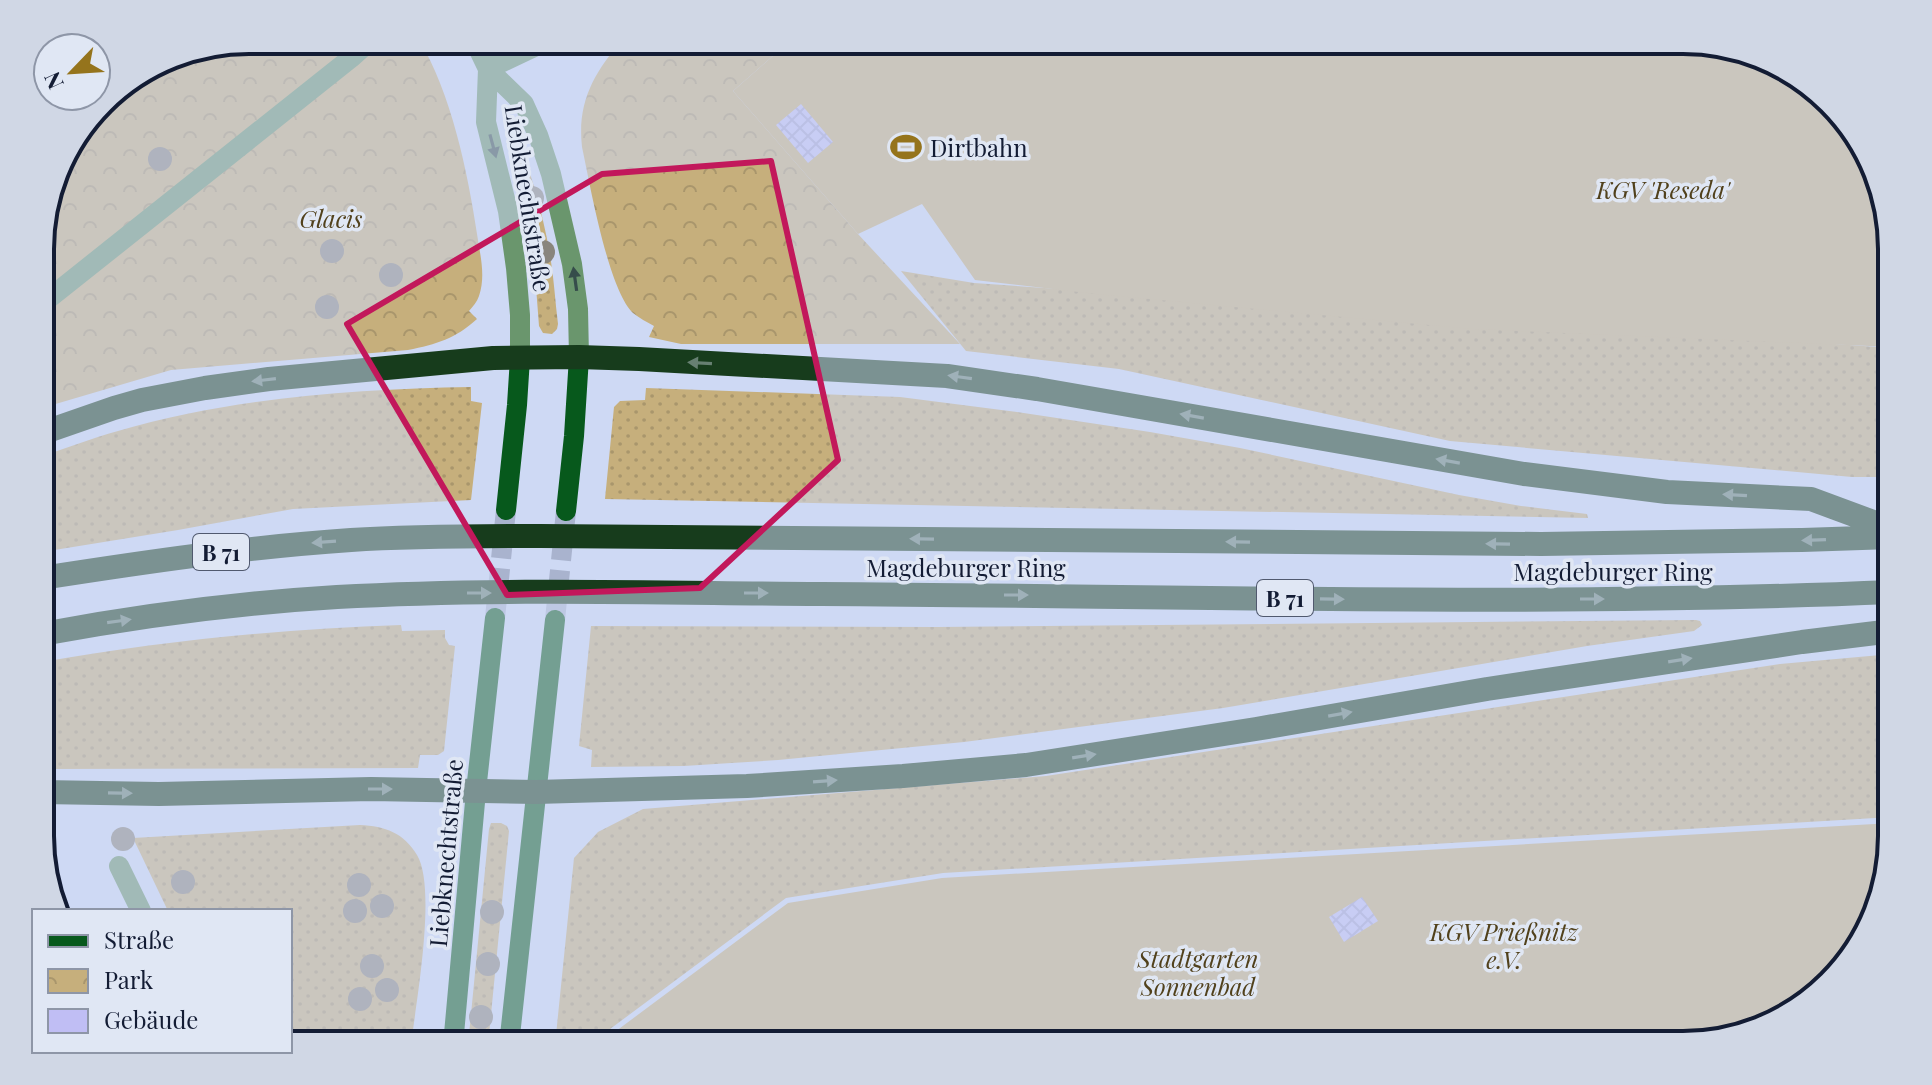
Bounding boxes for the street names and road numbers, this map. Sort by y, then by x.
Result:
street label: Liebknechtstraße [498,102,560,294]
road number: B 71 [193,534,249,570]
street label: Magdeburger Ring [866,551,1066,583]
street label: Magdeburger Ring [1513,555,1713,587]
road number: B 71 [1257,580,1313,616]
street label: Liebknechtstraße [421,758,469,948]

